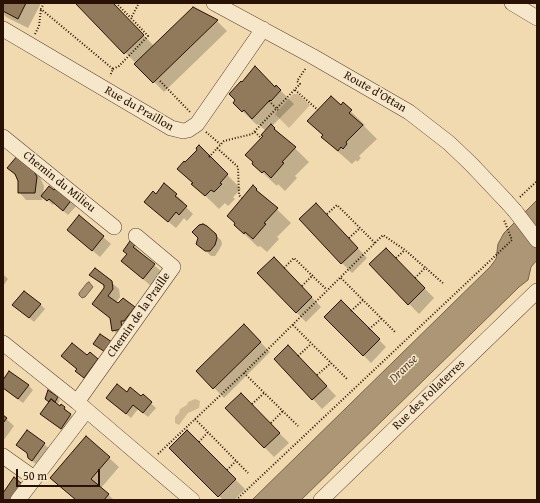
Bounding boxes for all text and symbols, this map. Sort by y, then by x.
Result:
street label: Route d'Ottan [341,68,409,116]
street label: Rue du Praillon [102,83,176,135]
street label: Chemin du Milieu [20,148,98,216]
street label: Chemin de la Praille [104,270,174,360]
water label: Dranse [386,351,422,387]
street label: Rue des Follaterres [390,357,468,433]
scale bar [18,461,102,487]
text: 50 m [23,467,47,484]

